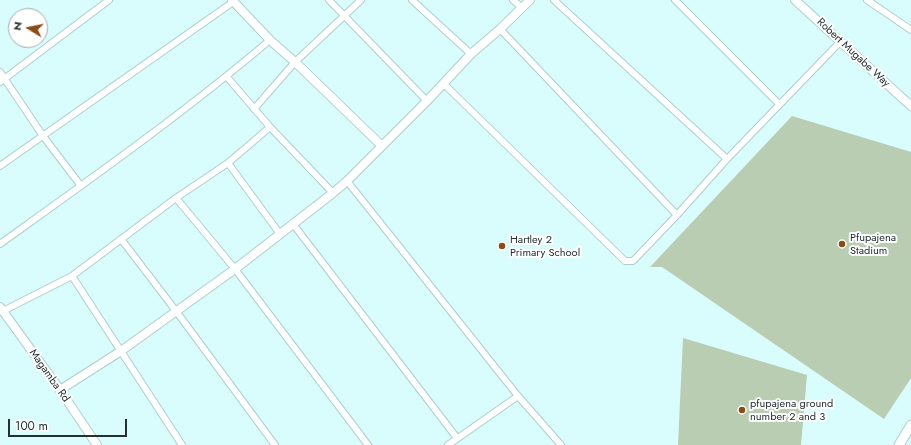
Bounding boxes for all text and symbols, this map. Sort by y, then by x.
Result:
north arrow [8,8,48,48]
street label: Robert Mugabe Way [814,16,892,90]
text: N [9,20,26,32]
place label: Pfupajena Stadium [850,231,896,257]
place label: Hartley 2 Primary School [510,233,580,259]
marker: Pfupajena Stadium [837,239,847,249]
marker: Hartley 2 Primary School [497,241,507,251]
street label: Magamba Rd [26,347,72,405]
place label: pfupajena ground number 2 and 3 [750,397,833,423]
marker: pfupajena ground number 2 and 3 [737,405,747,415]
scale bar [10,411,129,437]
text: 100 m [15,417,48,435]

